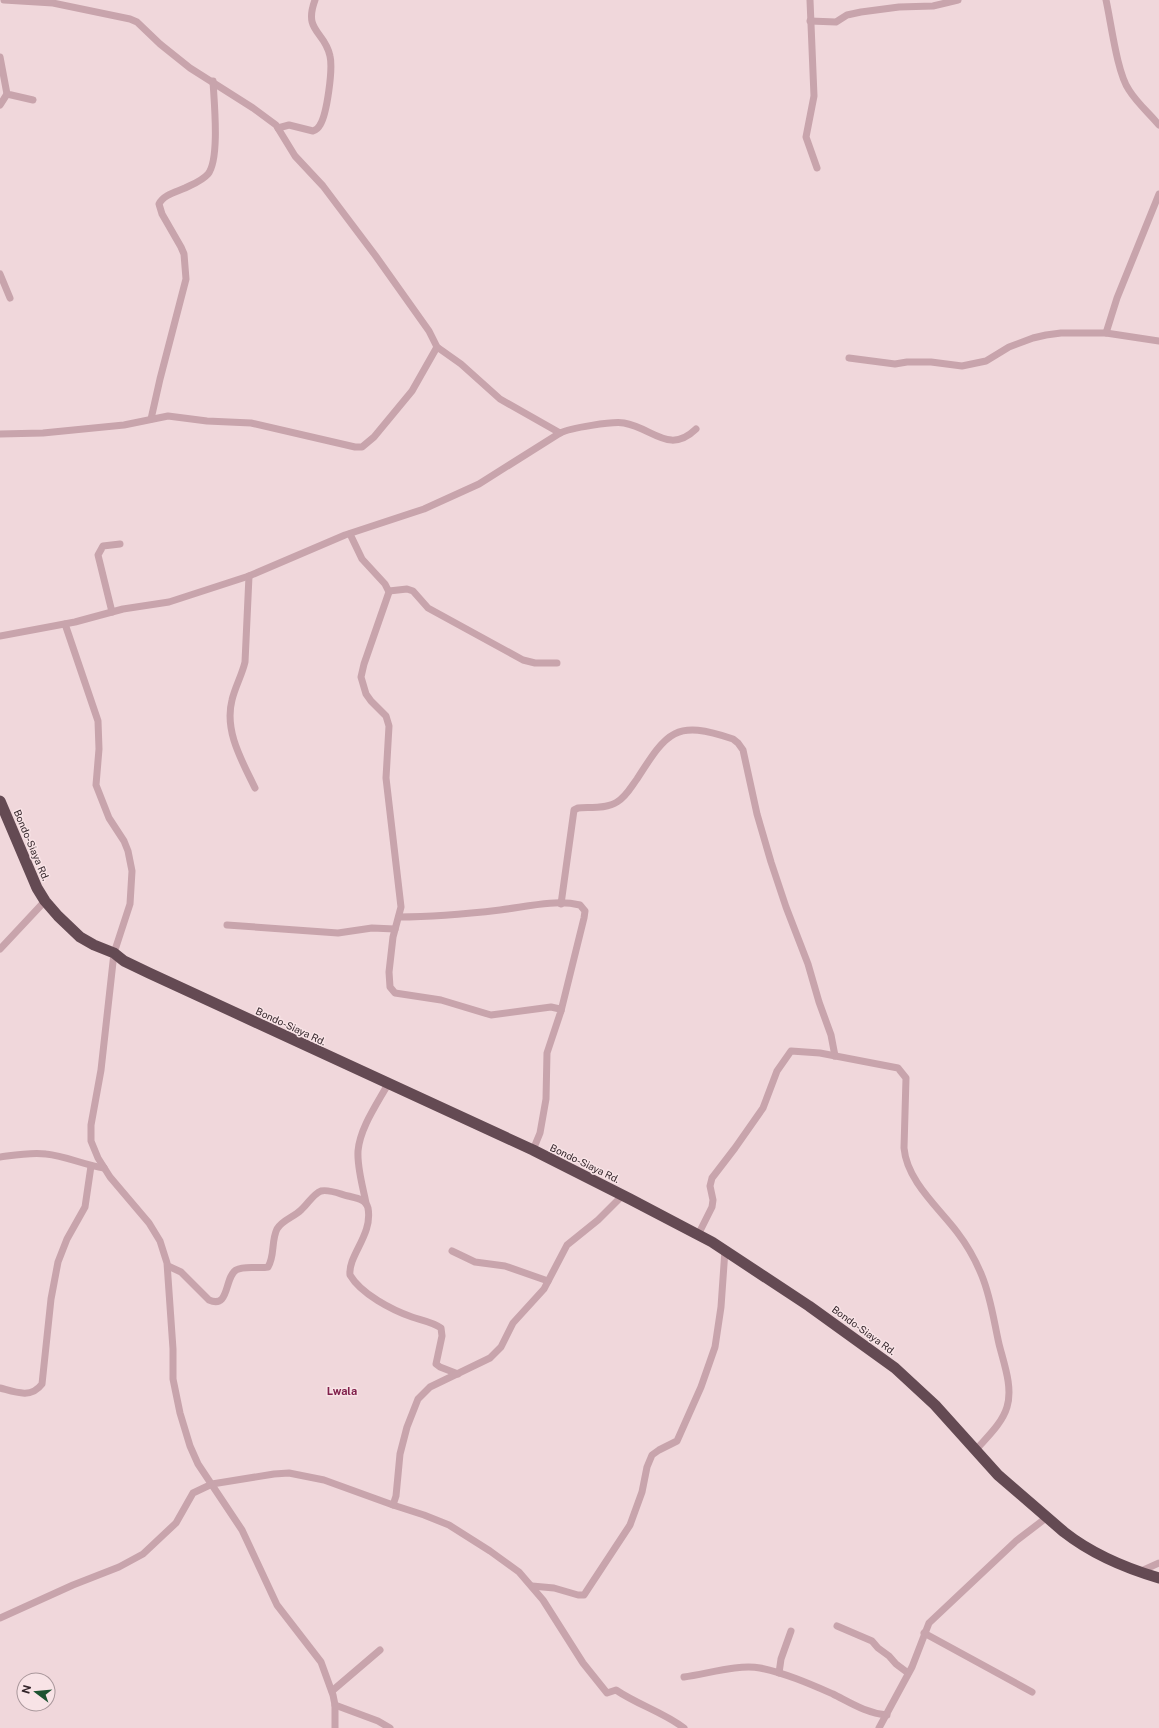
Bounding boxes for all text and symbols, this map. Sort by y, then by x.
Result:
street label: Bondo-Siaya Rd. [12,808,52,882]
street label: Bondo-Siaya Rd. [254,1005,328,1047]
street label: Bondo-Siaya Rd. [548,1141,622,1185]
street label: Bondo-Siaya Rd. [830,1303,898,1357]
district label: Lwala [327,1385,357,1397]
north arrow [16,1672,56,1712]
text: N [19,1683,33,1695]

